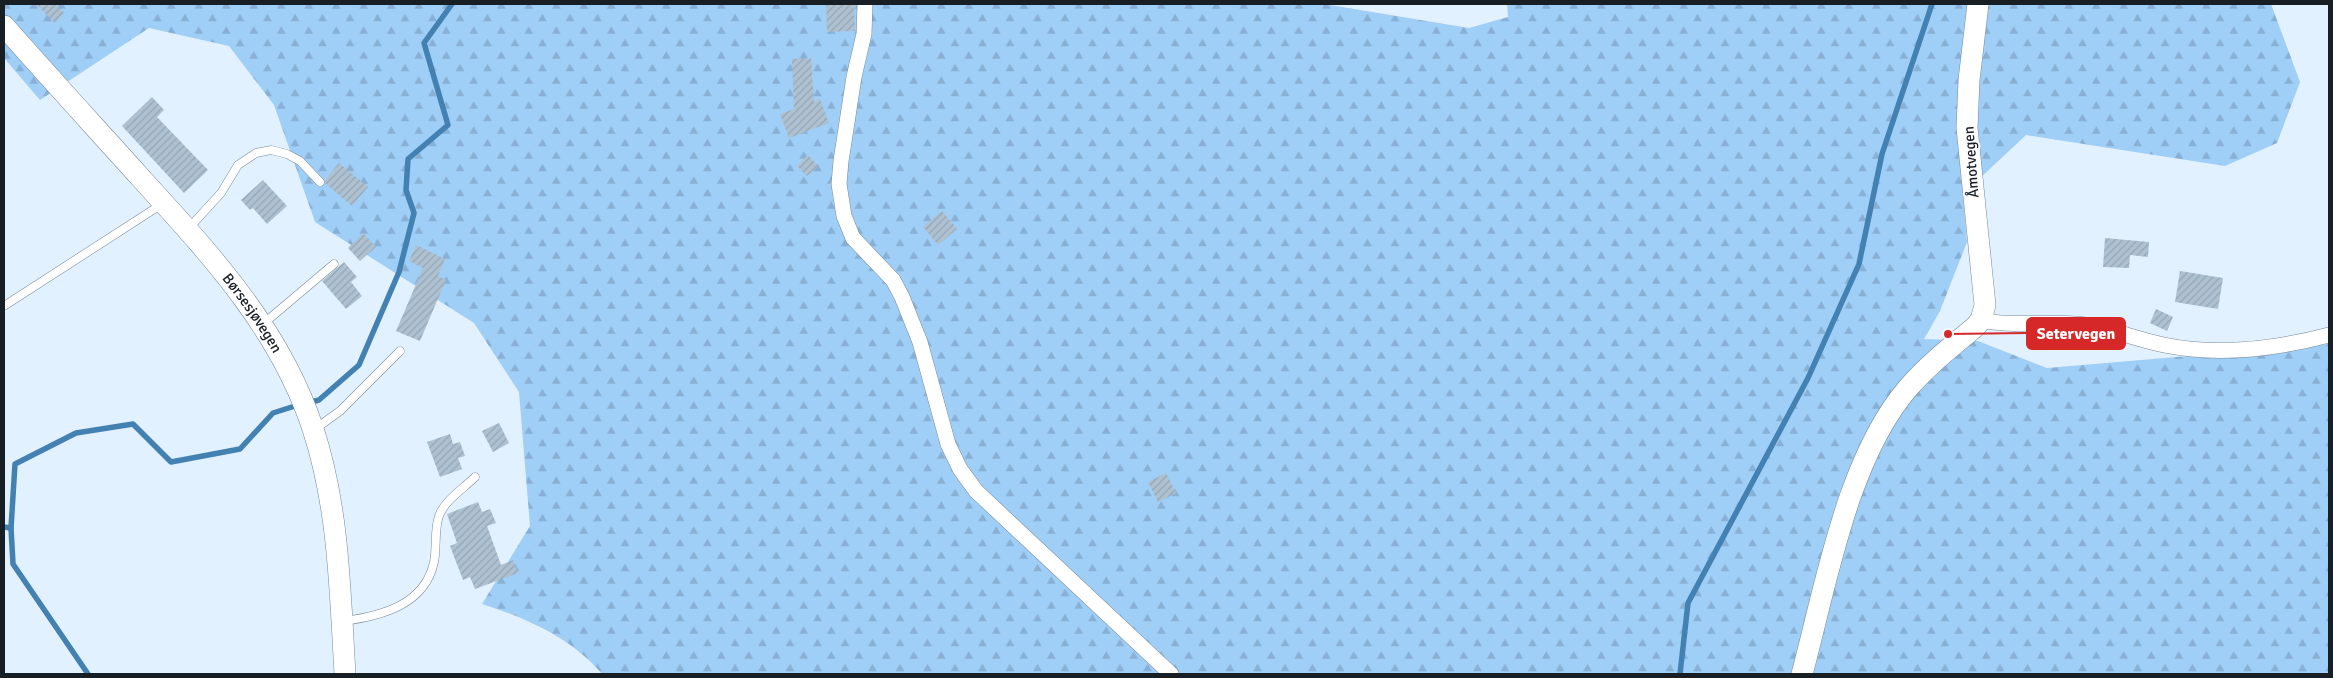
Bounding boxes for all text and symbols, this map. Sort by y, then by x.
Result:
street label: Åmotvegen [1960,125,1982,199]
street label: Børsesjøvegen [219,270,286,356]
callout: Setervegen [2027,318,2125,349]
text: Setervegen [2037,324,2115,344]

